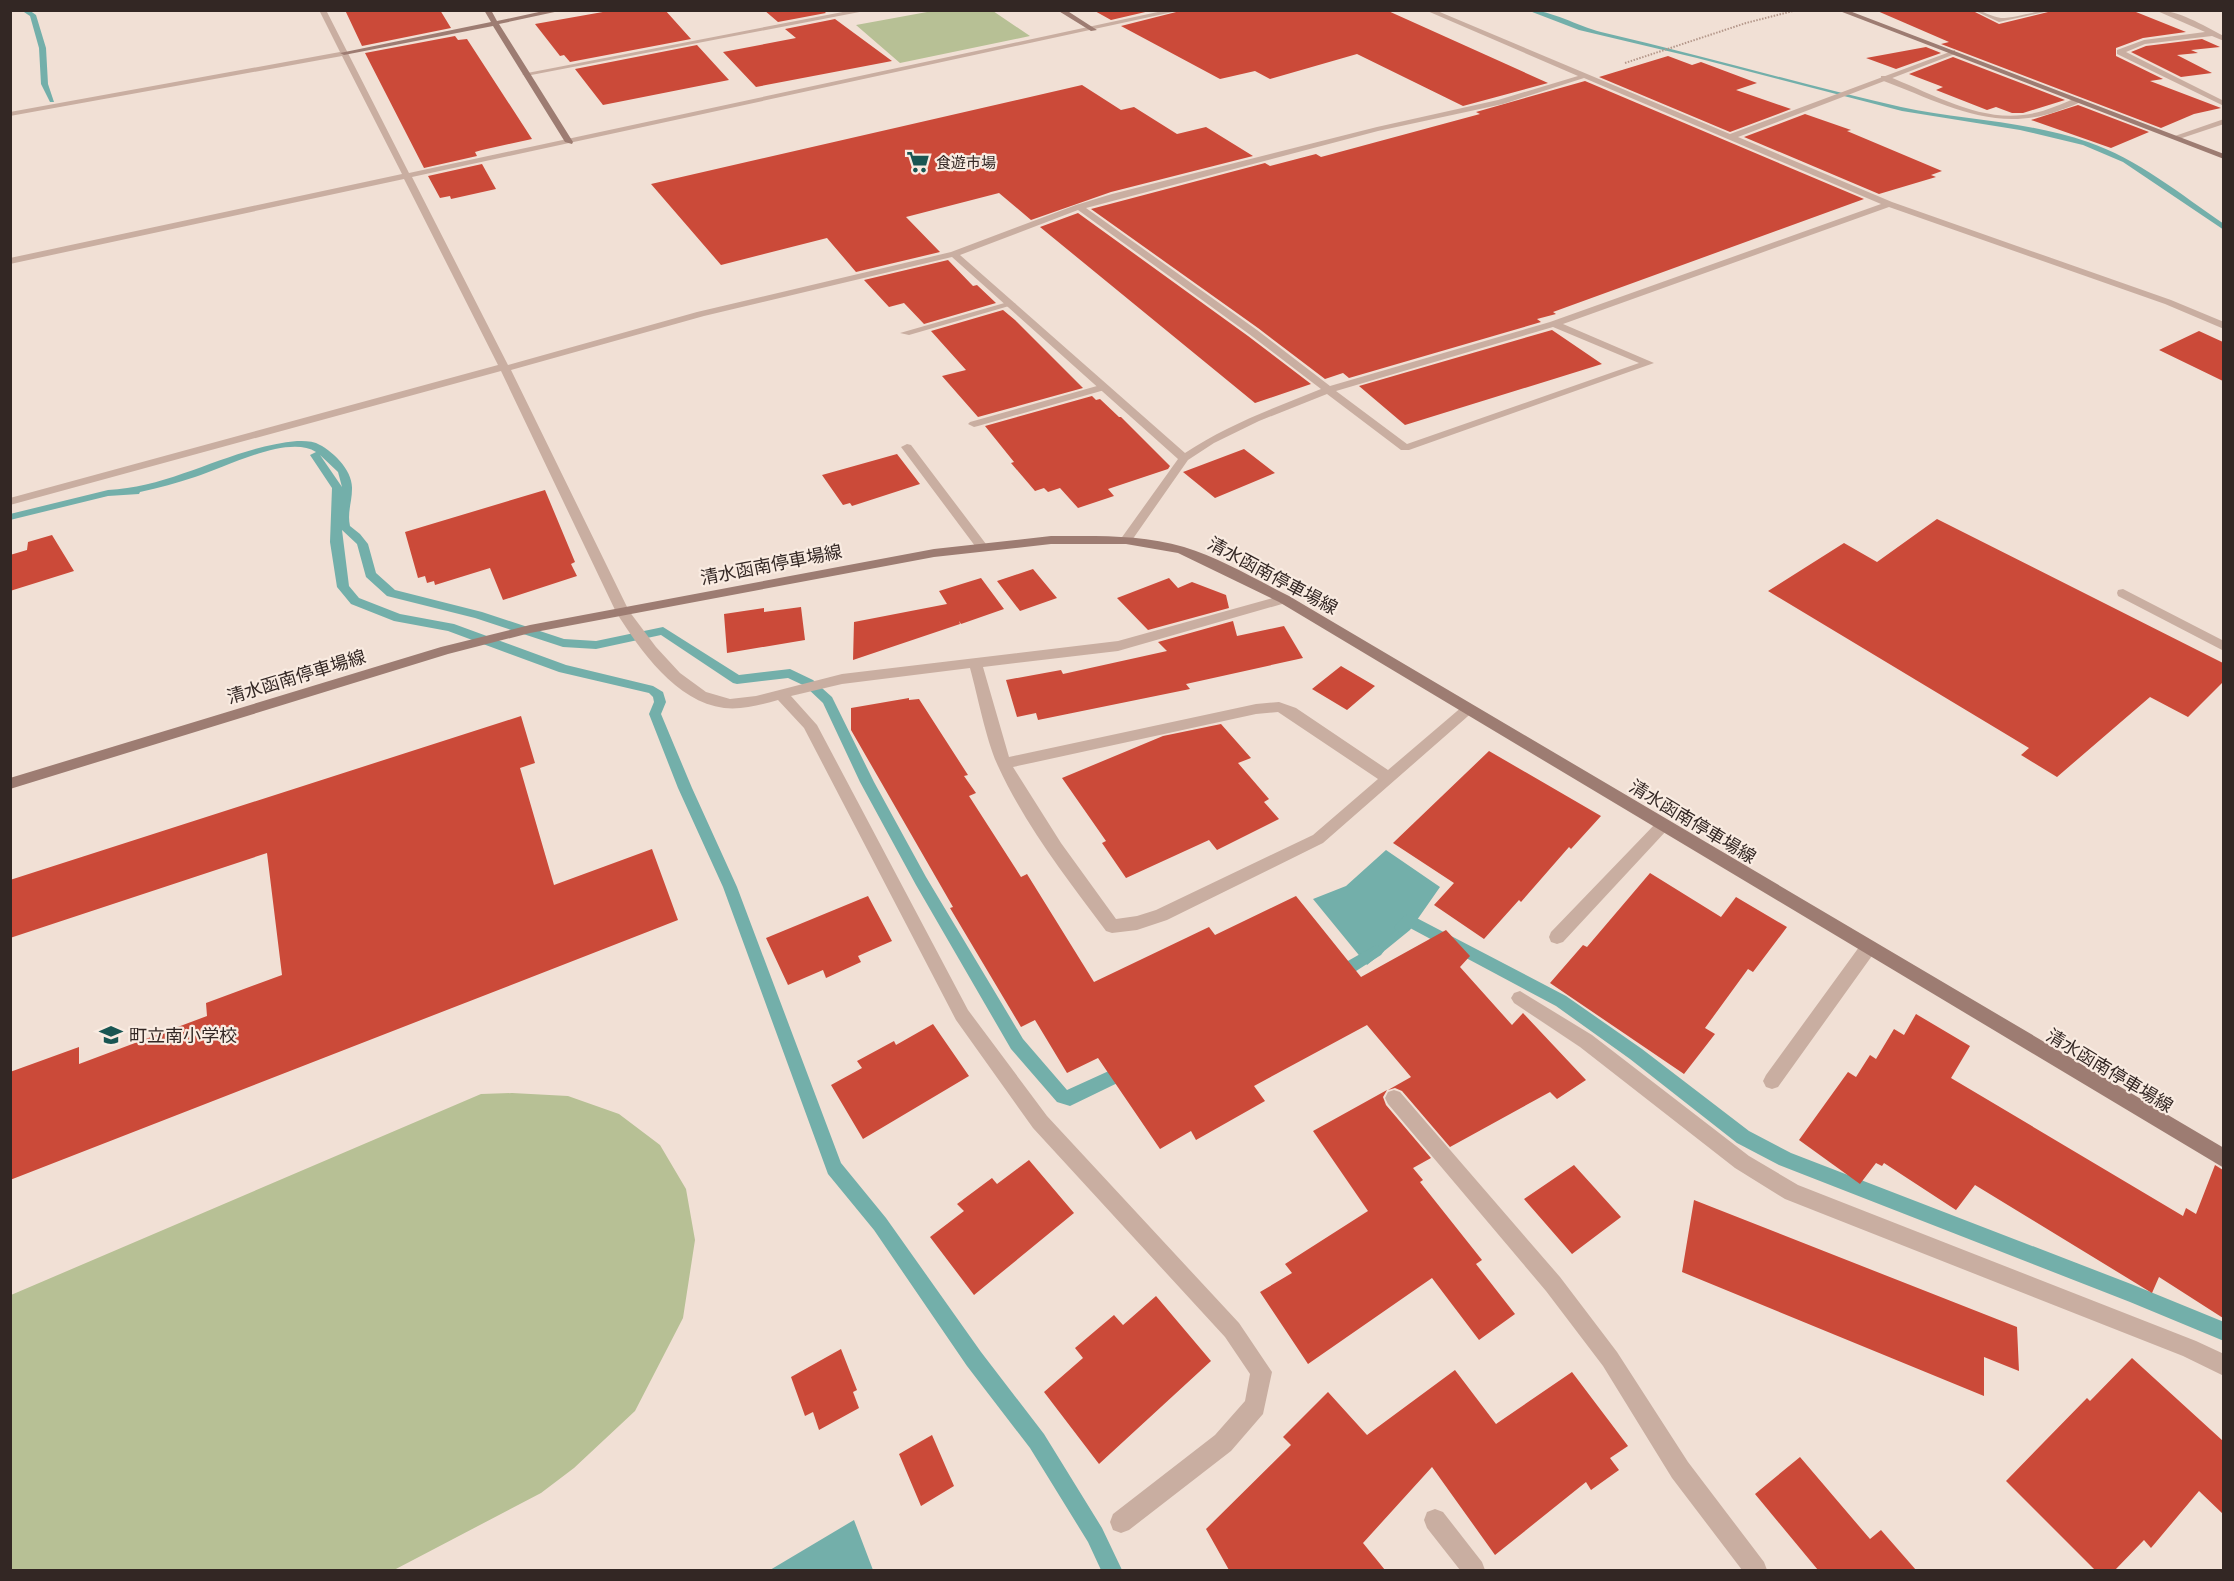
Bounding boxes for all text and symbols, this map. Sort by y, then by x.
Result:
supermarket icon: 食遊市場 [905,149,931,175]
place label: 食遊市場 [936,152,996,172]
street label: 清水函南停車場線 [1204,531,1342,619]
street label: 清水函南停車場線 [698,538,844,590]
street label: 清水函南停車場線 [224,643,368,709]
street label: 清水函南停車場線 [1625,774,1761,868]
school or university icon: 町立南小学校 [98,1022,124,1048]
place label: 町立南小学校 [129,1023,237,1047]
street label: 清水函南停車場線 [2042,1023,2178,1117]

